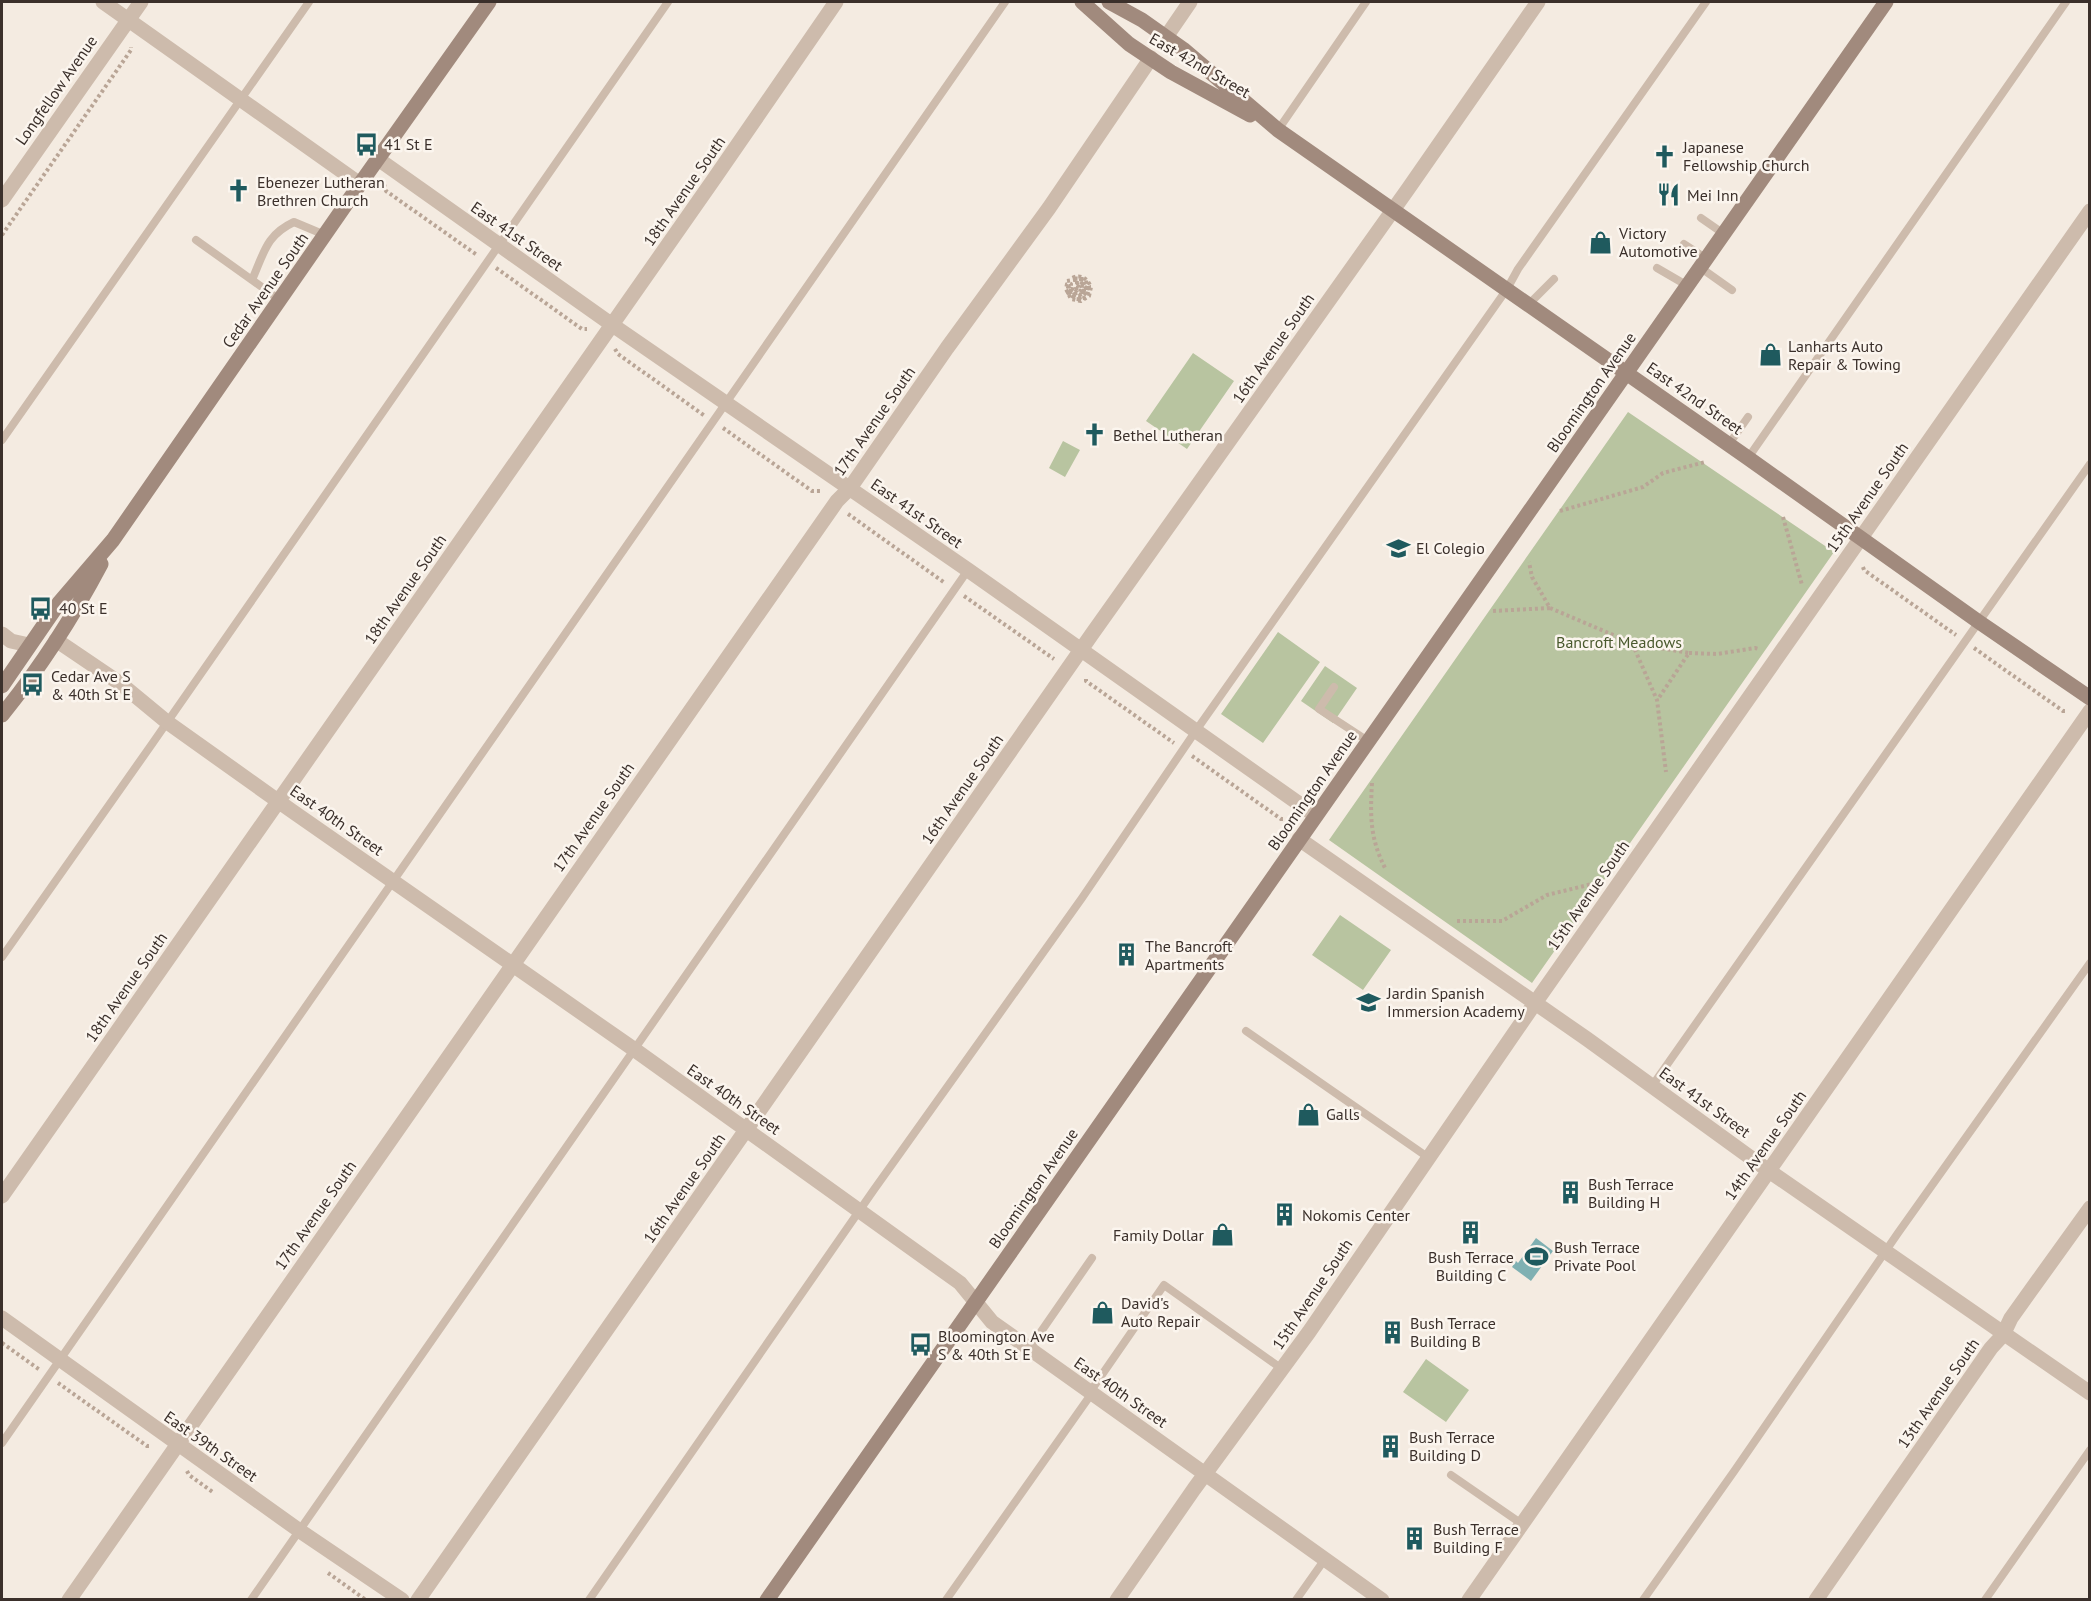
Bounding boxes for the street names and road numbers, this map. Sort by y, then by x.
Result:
street label: East 42nd Street [1146,28,1254,102]
street label: Longfellow Avenue [11,31,101,149]
street label: 18th Avenue South [639,132,729,250]
street label: East 41st Street [467,197,567,275]
street label: Cedar Avenue South [218,228,312,352]
street label: 16th Avenue South [1228,289,1318,407]
street label: Bloomington Avenue [1542,328,1640,456]
street label: East 42nd Street [1643,357,1747,439]
street label: 17th Avenue South [829,362,919,480]
street label: 15th Avenue South [1822,438,1912,556]
street label: East 41st Street [867,474,967,552]
street label: 18th Avenue South [360,530,450,648]
street label: Bloomington Avenue [1263,726,1361,854]
street label: 16th Avenue South [917,730,1007,848]
street label: 17th Avenue South [548,758,638,876]
street label: East 40th Street [286,780,388,860]
street label: 15th Avenue South [1543,836,1633,954]
street label: 18th Avenue South [81,928,171,1046]
street label: East 40th Street [683,1059,785,1139]
street label: East 41st Street [1656,1062,1755,1142]
street label: 14th Avenue South [1720,1086,1810,1204]
street label: Bloomington Avenue [984,1124,1082,1252]
street label: 16th Avenue South [639,1129,729,1247]
street label: 17th Avenue South [270,1156,360,1274]
street label: 15th Avenue South [1268,1235,1356,1353]
street label: 13th Avenue South [1893,1334,1983,1452]
street label: East 40th Street [1070,1352,1172,1432]
street label: East 39th Street [160,1406,262,1486]

